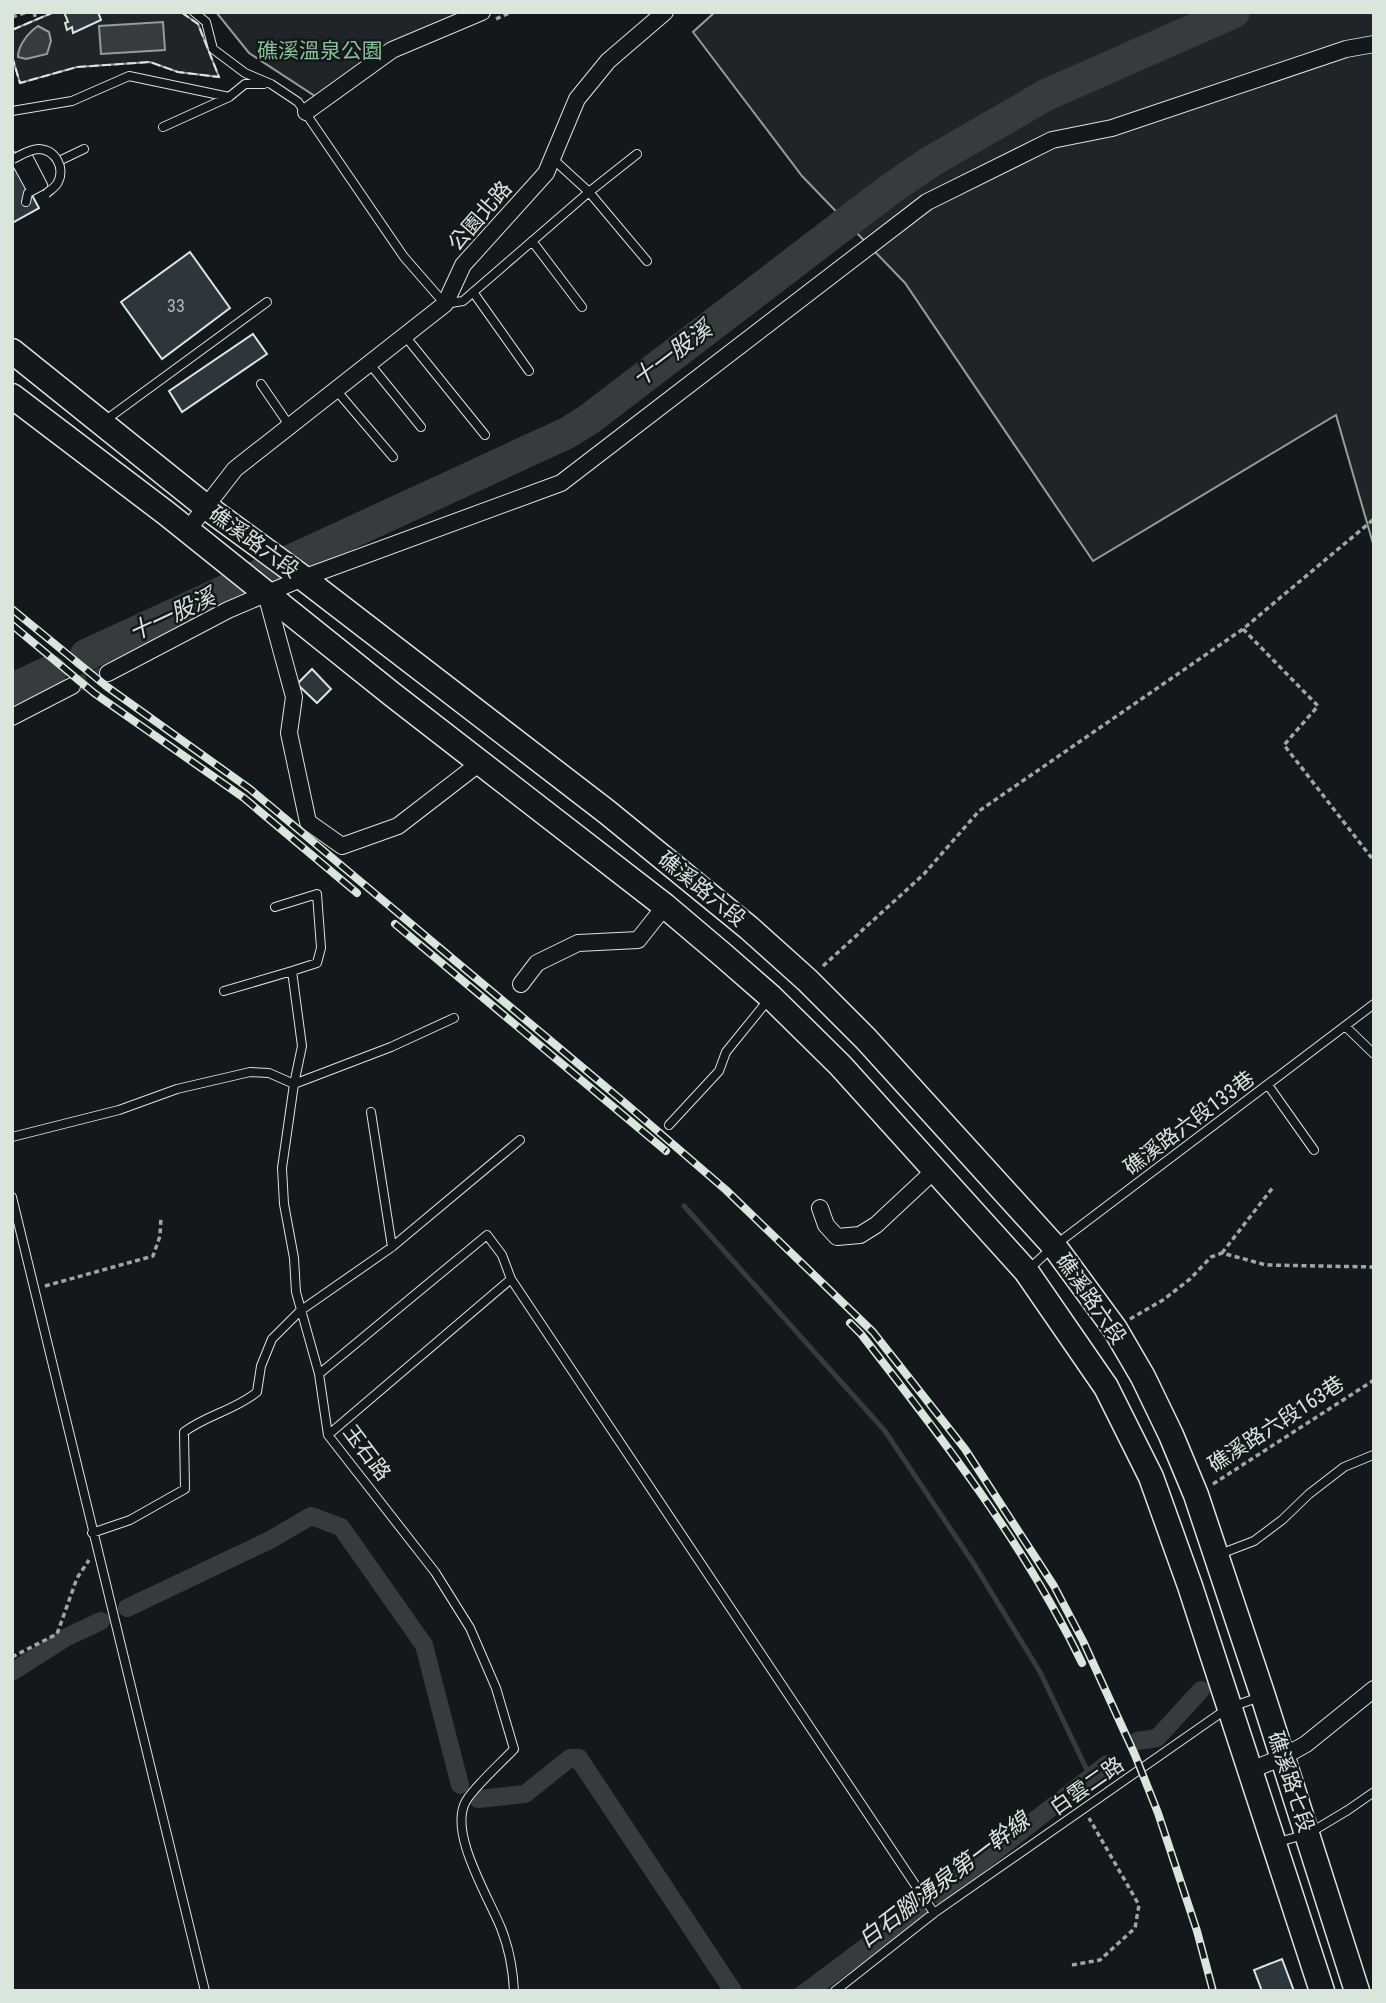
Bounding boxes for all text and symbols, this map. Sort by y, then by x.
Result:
park label: 礁溪溫泉公園 [257,39,383,63]
street label: 公園北路 [443,176,517,256]
house number: 33 [167,295,185,316]
water label: 十一股溪 [627,314,719,392]
street label: 礁溪路六段 [204,501,304,583]
water label: 十一股溪 [125,582,222,647]
street label: 礁溪路六段 [654,847,750,931]
street label: 礁溪路六段133巷 [1119,1066,1259,1180]
street label: 礁溪路六段 [1051,1249,1131,1349]
street label: 礁溪路六段163巷 [1204,1371,1348,1477]
street label: 玉石路 [338,1421,396,1485]
street label: 礁溪路七段 [1263,1728,1319,1836]
street label: 白雲二路 [1046,1752,1128,1820]
water label: 白石腳湧泉第一幹線 [853,1805,1037,1953]

